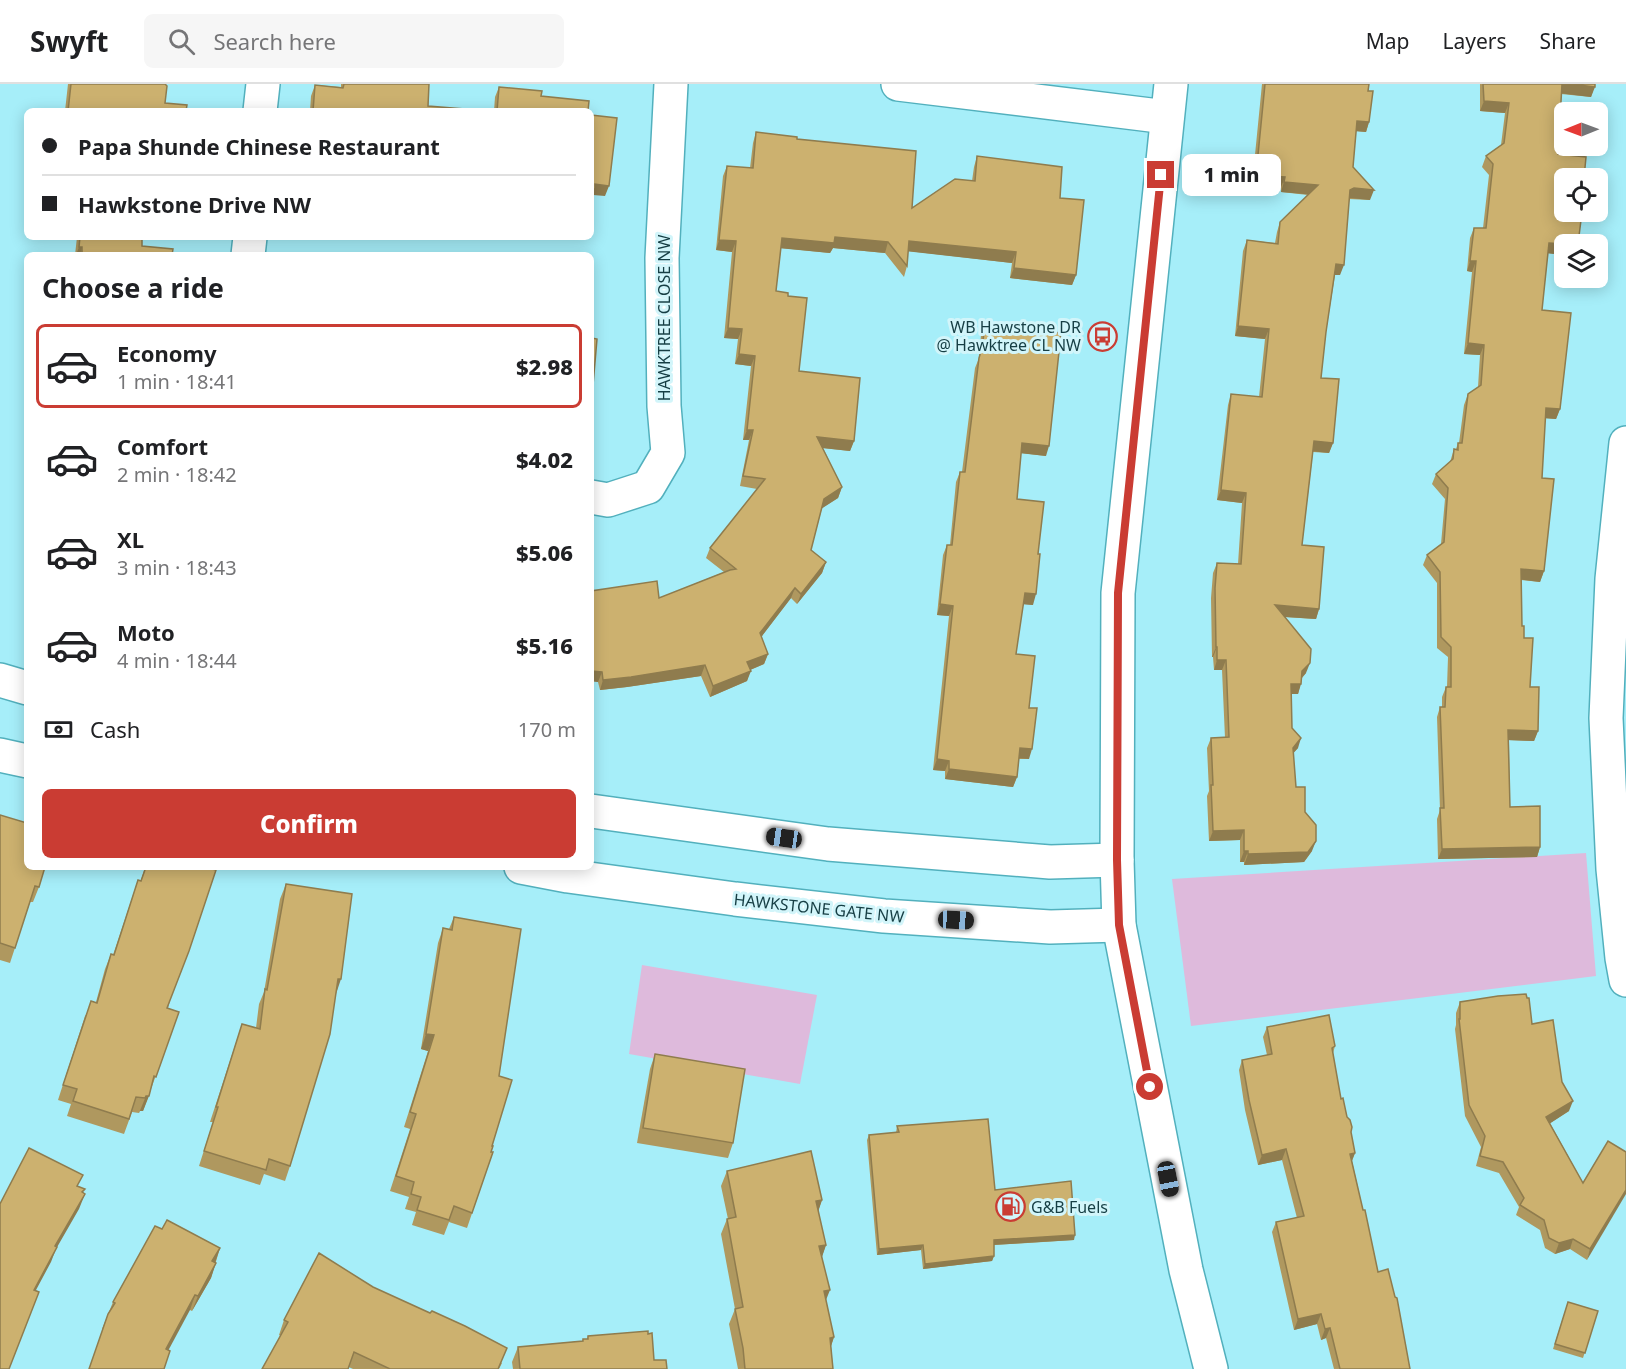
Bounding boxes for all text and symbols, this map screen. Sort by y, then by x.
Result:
search box [144,14,564,68]
text: Swyft [30,22,108,60]
icon: search [165,25,198,58]
text: Search here [213,26,336,56]
text: Map [1366,27,1410,55]
text: Layers [1443,27,1507,55]
text: Share [1540,27,1596,55]
north arrow [1554,102,1608,156]
map controls [1554,102,1608,288]
text: Papa Shunde Chinese Restaurant [78,131,440,161]
callout: 1 min [1182,154,1281,196]
route end [1147,161,1174,188]
text: 1 min [1204,161,1259,188]
button: locate [1554,168,1608,222]
text: Hawkstone Drive NW [78,189,311,219]
button: layers [1554,234,1608,288]
street label: HAWKTREE CLOSE NW [653,235,675,401]
text: Choose a ride [42,269,224,306]
place label: WB Hawstone DR @ Hawktree CL NW [937,316,1081,356]
bus stop icon: WB Hawstone DR @ Hawktree CL NW [1086,320,1118,352]
text: Economy [117,338,216,368]
icon: car [45,339,99,393]
text: $2.98 [516,351,573,381]
text: 1 min · 18:41 [117,368,237,395]
text: Comfort [117,431,208,461]
icon: car [45,432,99,486]
text: $4.02 [516,444,573,474]
text: 2 min · 18:42 [117,461,237,488]
text: XL [117,524,144,554]
icon: car [45,525,99,579]
text: $5.06 [516,537,573,567]
text: 3 min · 18:43 [117,554,237,581]
text: Moto [117,617,175,647]
icon: car [45,618,99,672]
text: $5.16 [516,630,573,660]
text: 4 min · 18:44 [117,647,237,674]
icon: cash [42,713,75,746]
text: Cash [90,714,140,744]
text: 170 m [518,716,576,743]
button: Confirm [42,789,576,858]
car [765,827,803,849]
street label: HAWKSTONE GATE NW [733,888,905,928]
car [938,910,974,930]
route start [1136,1073,1163,1100]
car [1156,1160,1180,1198]
fuel station icon: G&B Fuels [994,1191,1026,1223]
place label: G&B Fuels [1031,1196,1108,1218]

